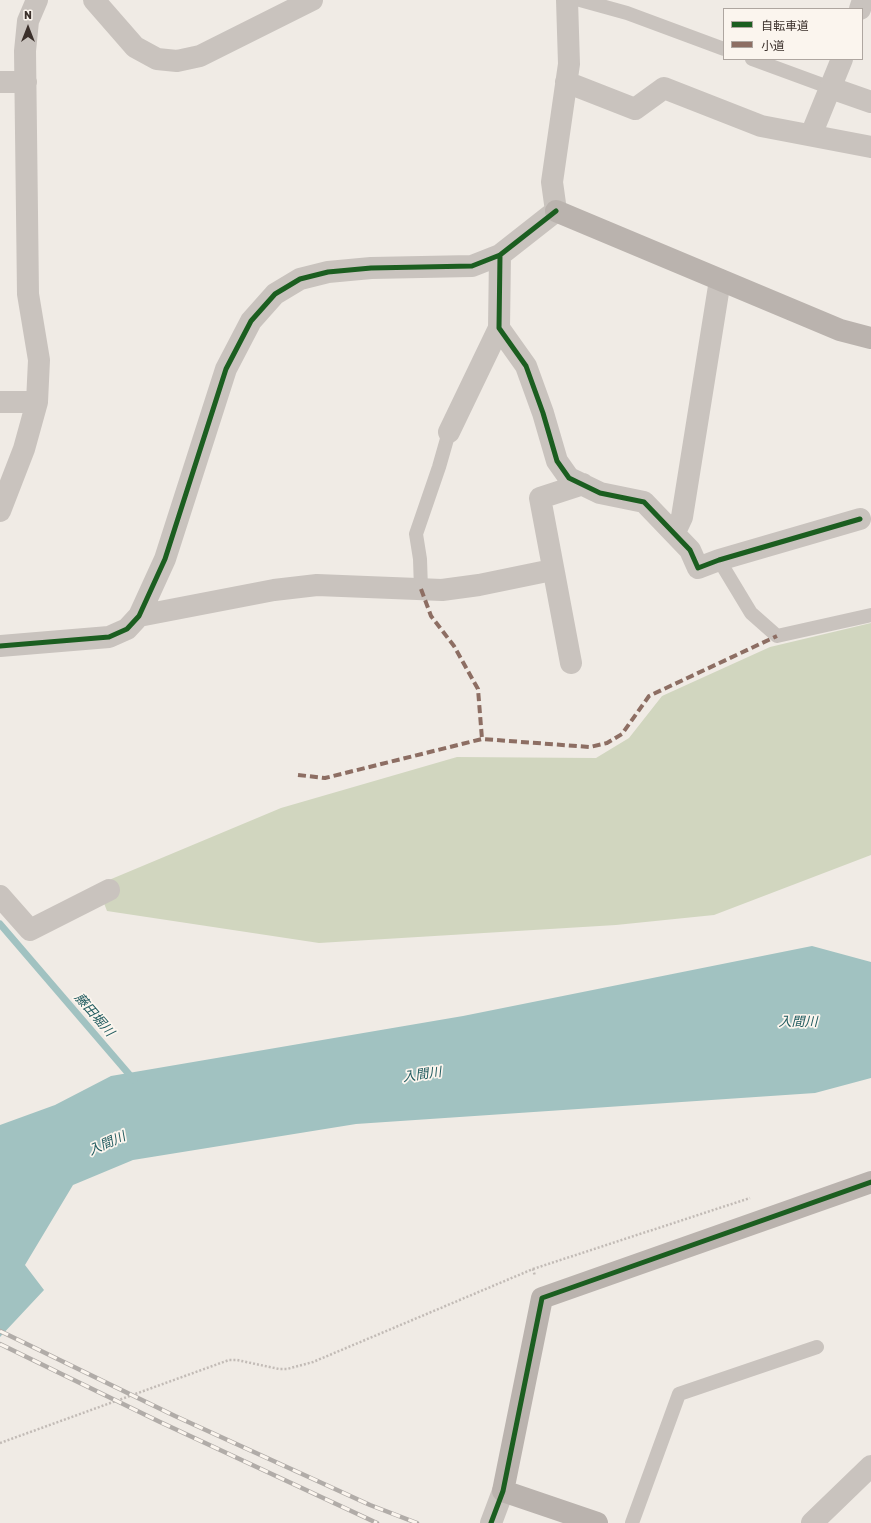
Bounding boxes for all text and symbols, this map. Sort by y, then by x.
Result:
north arrow [8,8,48,48]
legend [723,8,863,60]
text: N [24,9,32,22]
text: 自転車道 [761,19,809,33]
text: 小道 [761,39,785,53]
water label: 藤田堀川 [71,990,117,1040]
water label: 入間川 [779,1014,817,1030]
water label: 入間川 [402,1065,442,1085]
water label: 入間川 [86,1129,128,1159]

